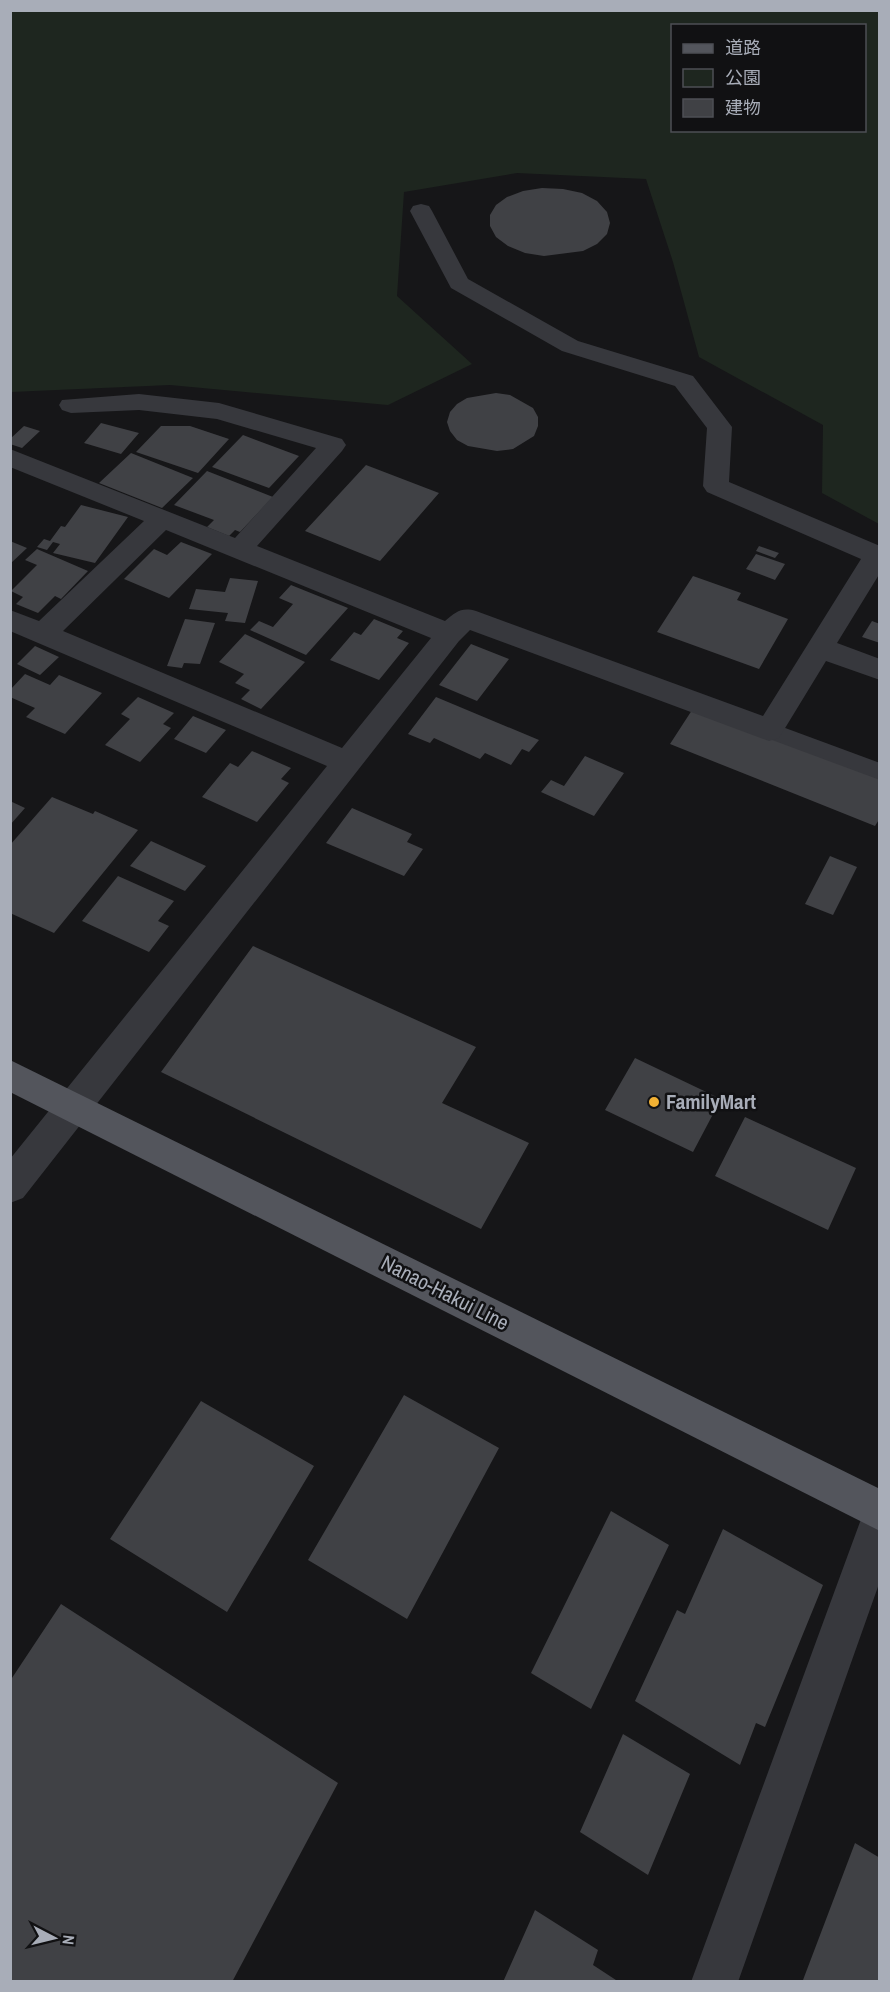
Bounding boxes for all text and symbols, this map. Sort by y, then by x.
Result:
legend [671,24,866,132]
text: 道路 [725,35,761,60]
text: 公園 [725,65,761,90]
text: 建物 [725,95,761,120]
place label: FamilyMart [666,1087,756,1116]
marker: FamilyMart [647,1095,661,1109]
street label: Nanao-Hakui Line [376,1248,514,1337]
north arrow [24,1908,84,1968]
text: N [57,1934,80,1946]

